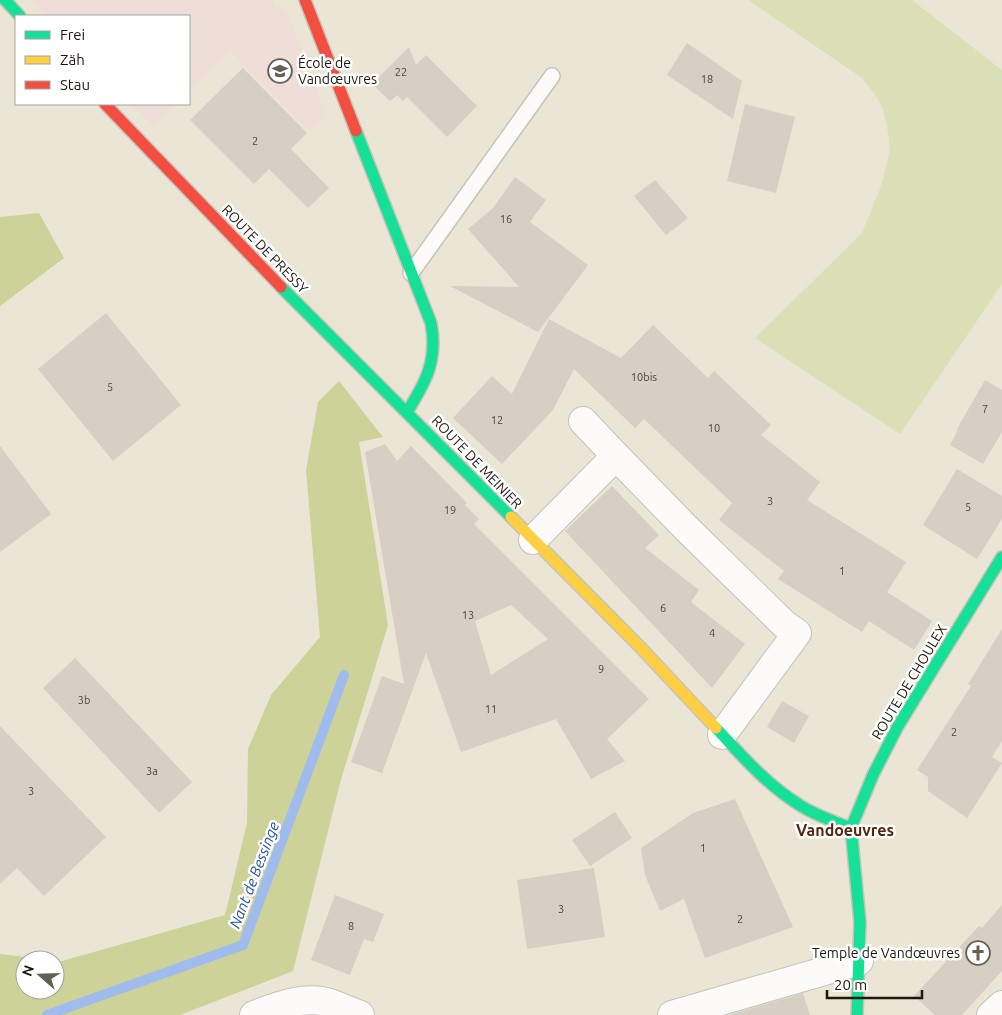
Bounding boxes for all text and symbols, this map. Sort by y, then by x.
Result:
legend [15,15,190,105]
text: Frei [60,26,85,43]
text: Zäh [60,51,85,68]
place label: École de Vandœuvres [298,54,377,87]
school or university icon: École de Vandœuvres [267,58,293,84]
house number: 22 [395,66,407,78]
house number: 18 [701,73,713,85]
text: Stau [60,76,90,93]
house number: 2 [252,135,258,147]
street label: ROUTE DE PRESSY [219,201,311,297]
house number: 16 [500,213,512,225]
house number: 10bis [631,371,657,383]
house number: 5 [107,381,113,393]
house number: 7 [982,403,988,415]
street label: ROUTE DE MEINIER [429,412,526,512]
house number: 12 [491,414,503,426]
house number: 10 [708,422,720,434]
house number: 3 [767,495,773,507]
house number: 5 [965,501,971,513]
house number: 19 [444,504,456,516]
house number: 1 [839,565,845,577]
house number: 6 [660,602,666,614]
house number: 13 [462,609,474,621]
street label: ROUTE DE CHOULEX [868,621,950,742]
house number: 4 [709,627,715,639]
house number: 9 [598,663,604,675]
house number: 3b [78,694,90,706]
house number: 11 [485,703,497,715]
house number: 2 [951,726,957,738]
house number: 3a [146,765,158,777]
house number: 3 [28,785,34,797]
water label: Nant de Bessinge [226,819,282,931]
district label: Vandoeuvres [796,821,894,839]
house number: 1 [700,842,706,854]
house number: 3 [558,903,564,915]
house number: 2 [737,913,743,925]
house number: 8 [348,920,354,932]
church icon: Temple de Vandœuvres [965,940,991,966]
place label: Temple de Vandœuvres [812,945,960,961]
north arrow [15,950,65,1000]
text: N [18,963,37,978]
scale bar [827,968,922,1000]
text: 20 m [834,976,867,993]

